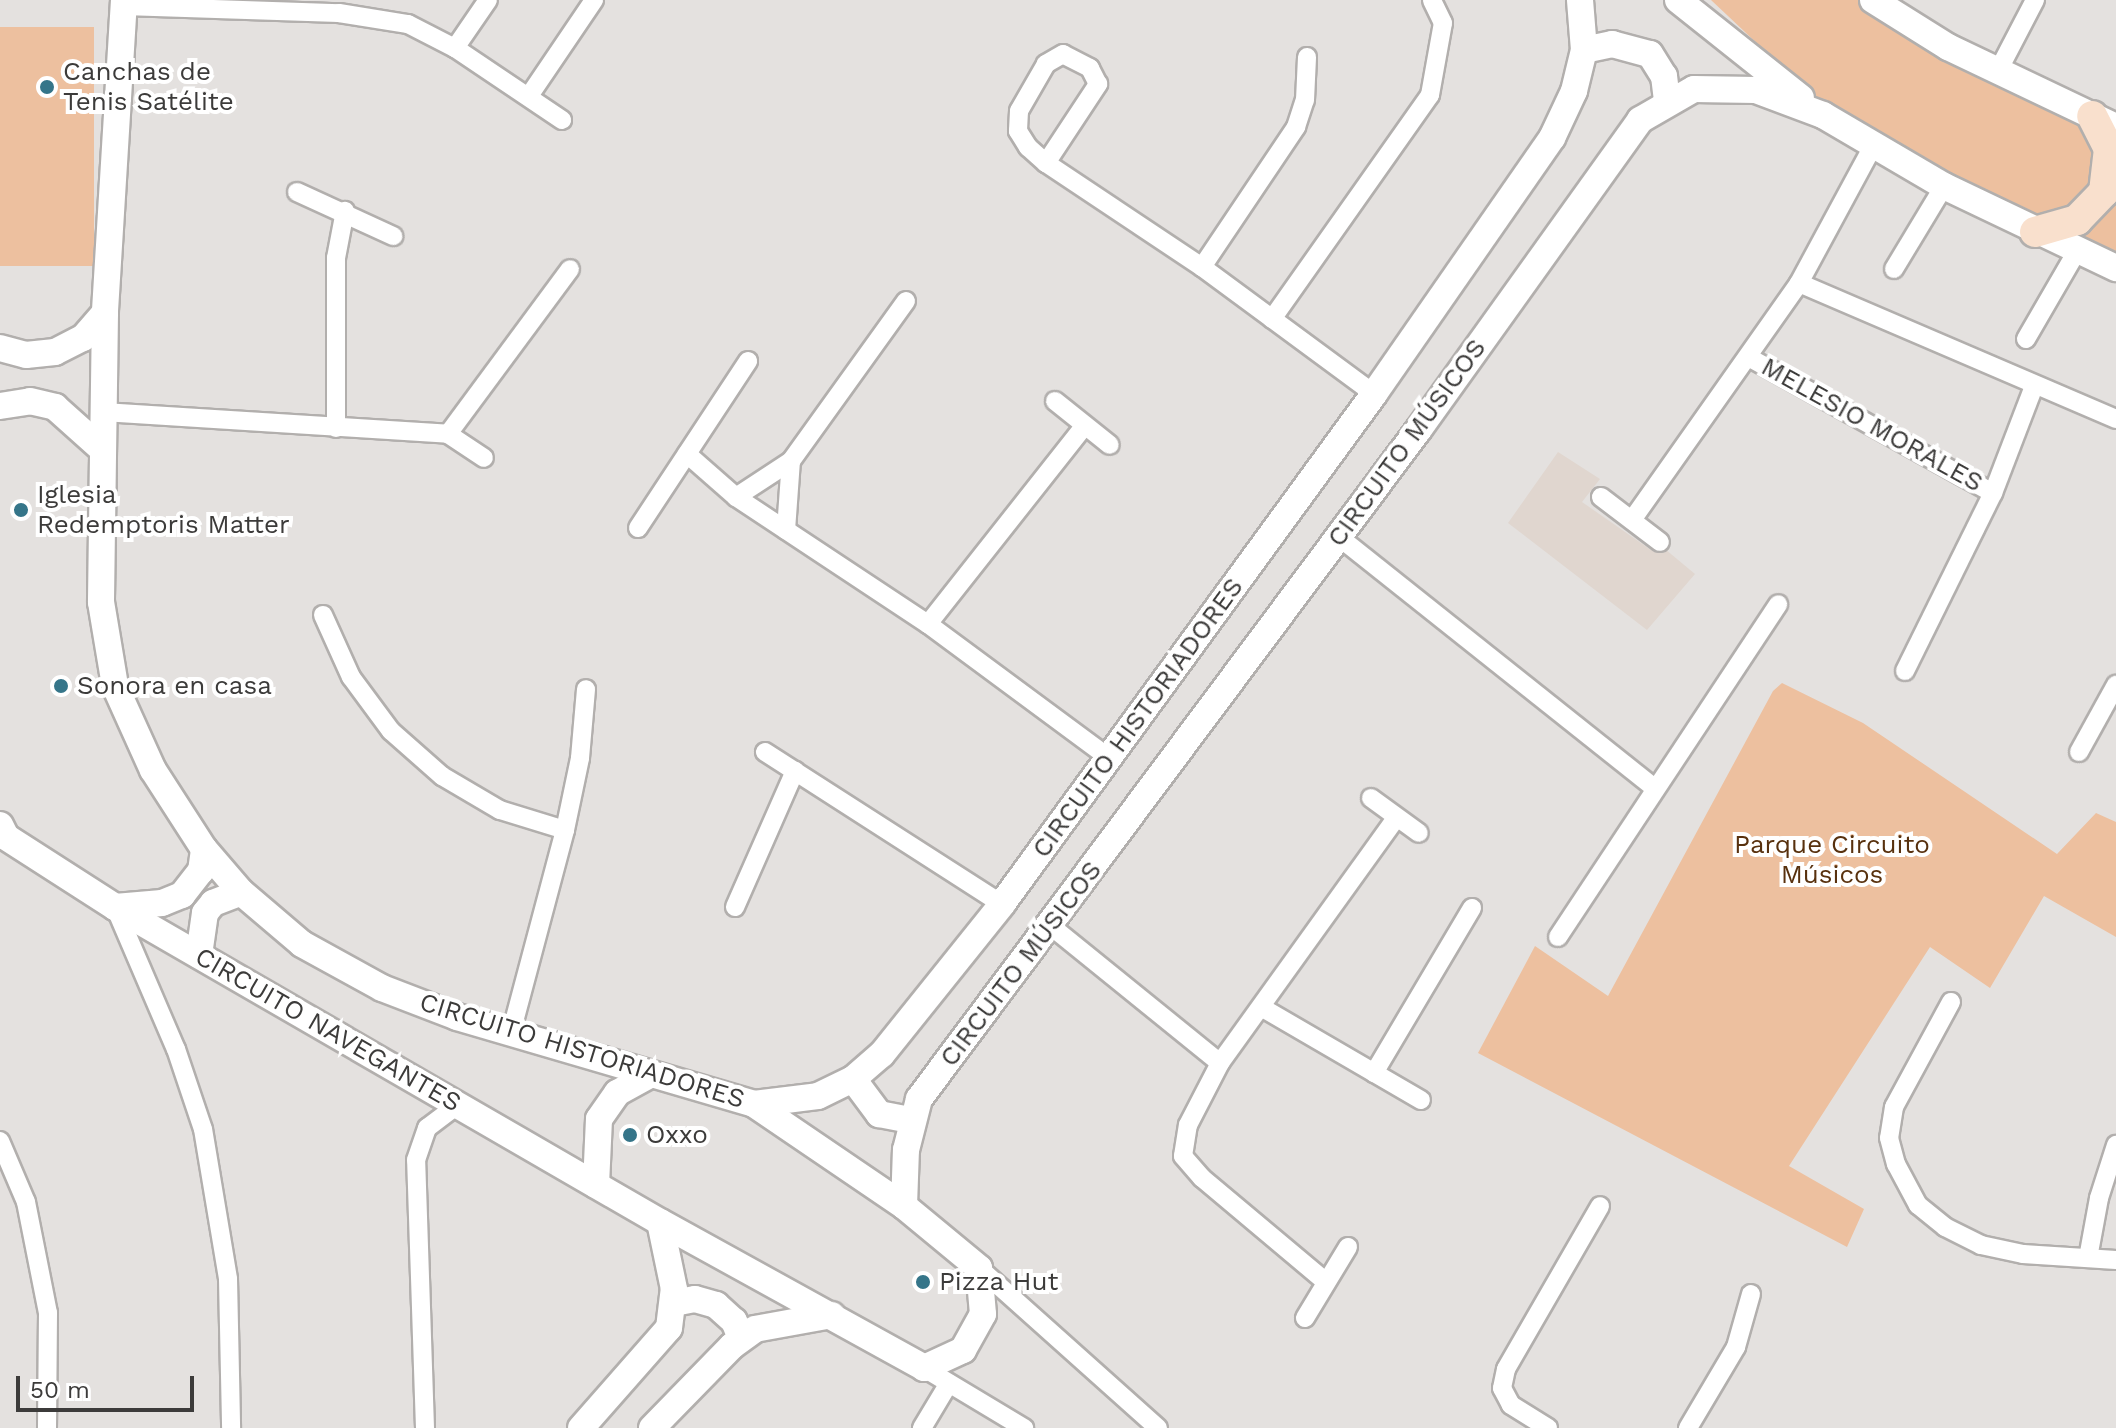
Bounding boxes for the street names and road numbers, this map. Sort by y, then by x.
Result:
street label: CIRCUITO MÚSICOS [1321,333,1493,553]
street label: MELESIO MORALES [1756,351,1988,499]
street label: CIRCUITO HISTORIADORES [1026,572,1250,864]
street label: CIRCUITO MÚSICOS [934,855,1108,1073]
street label: CIRCUITO NAVEGANTES [190,941,466,1119]
street label: CIRCUITO HISTORIADORES [416,987,748,1115]

